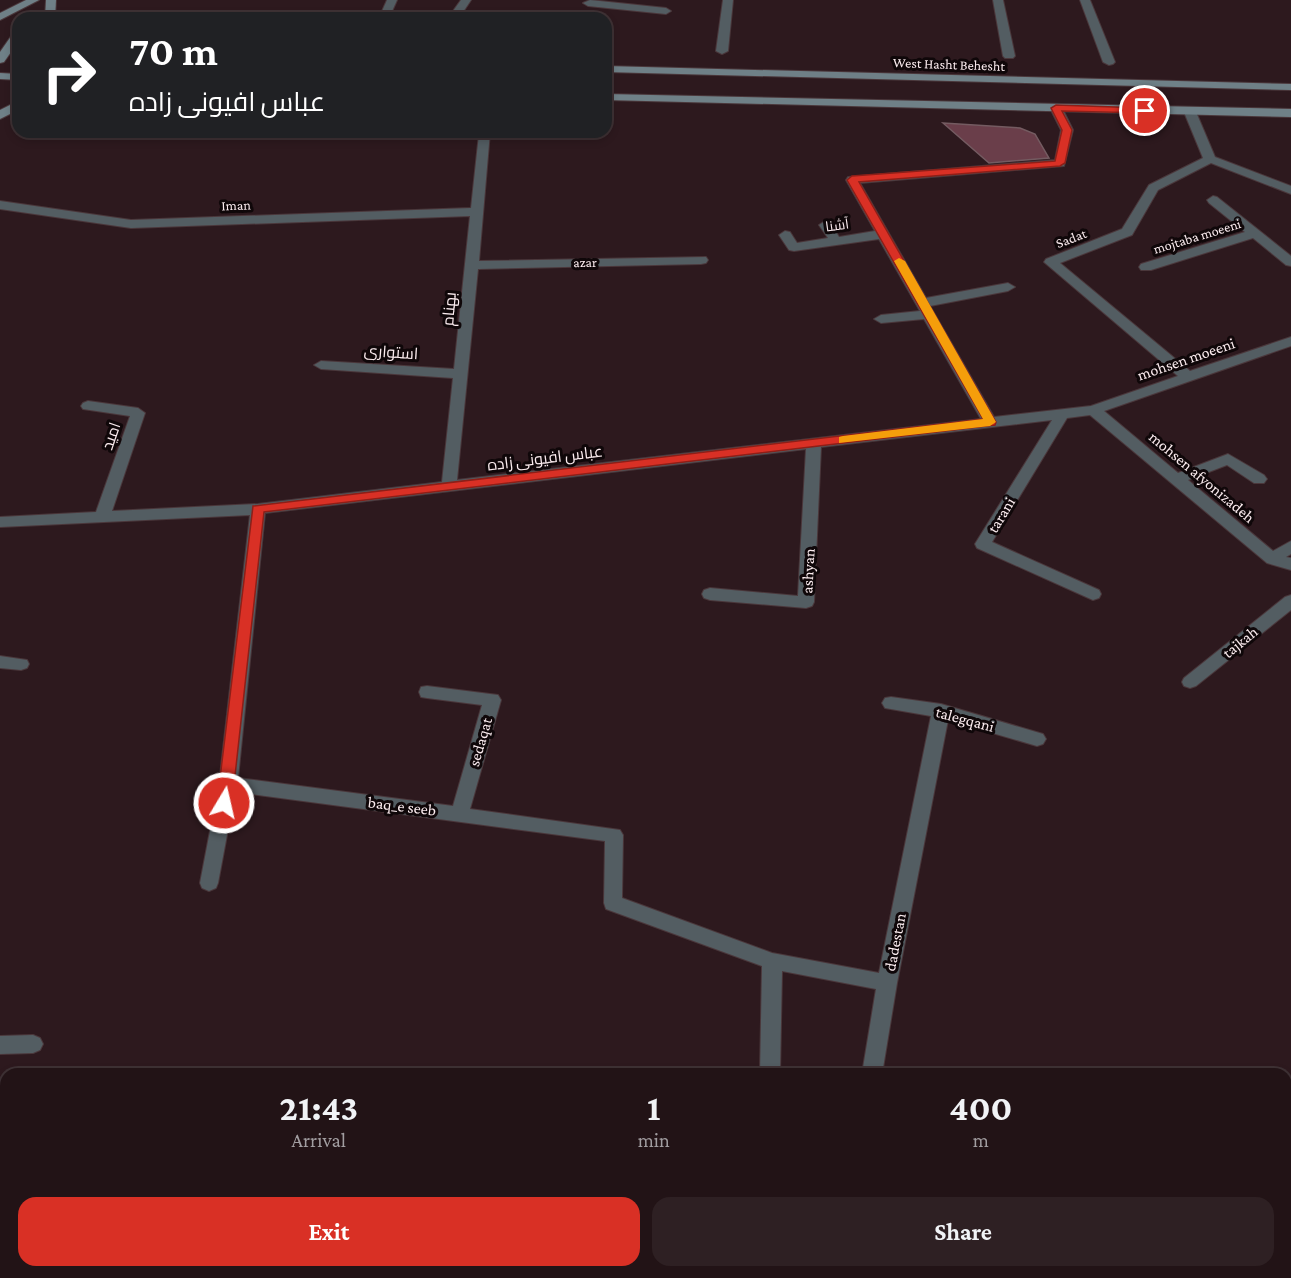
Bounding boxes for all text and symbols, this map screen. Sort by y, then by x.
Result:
text: 70 m [129,27,218,74]
icon: right [30,36,108,114]
street label: West Hasht Behesht [893,54,1006,74]
pin [1119,85,1170,136]
text: عباس افیونی زاده [129,87,325,117]
icon: arrive [1128,94,1161,127]
street label: Iman [221,196,251,214]
street label: آشنا [824,215,850,235]
street label: mojtaba moeeni [1151,215,1243,258]
street label: Sadat [1053,225,1089,251]
street label: azar [573,254,597,270]
street label: بهنام [439,291,462,327]
street label: mohsen moeeni [1135,334,1237,384]
street label: استواری [363,342,419,364]
street label: امید [98,420,125,452]
street label: mohsen afyonizadeh [1145,428,1258,527]
street label: عباس افیونی زاده [486,442,604,476]
street label: tarani [984,494,1018,536]
street label: ashyan [798,547,819,594]
street label: tajkah [1219,623,1262,662]
street label: talegqani [934,703,996,736]
street label: sedaqat [465,715,496,769]
position arrow [192,771,256,835]
street label: baq_e seeb [367,793,437,820]
street label: dadestan [881,911,909,972]
text: 21:43 [280,1088,358,1128]
text: 1 [647,1088,660,1128]
text: 400 [949,1088,1012,1128]
text: Arrival [292,1129,346,1151]
text: min [638,1129,670,1151]
text: m [973,1129,989,1151]
button: Exit [18,1197,640,1266]
button: Share [652,1197,1274,1266]

